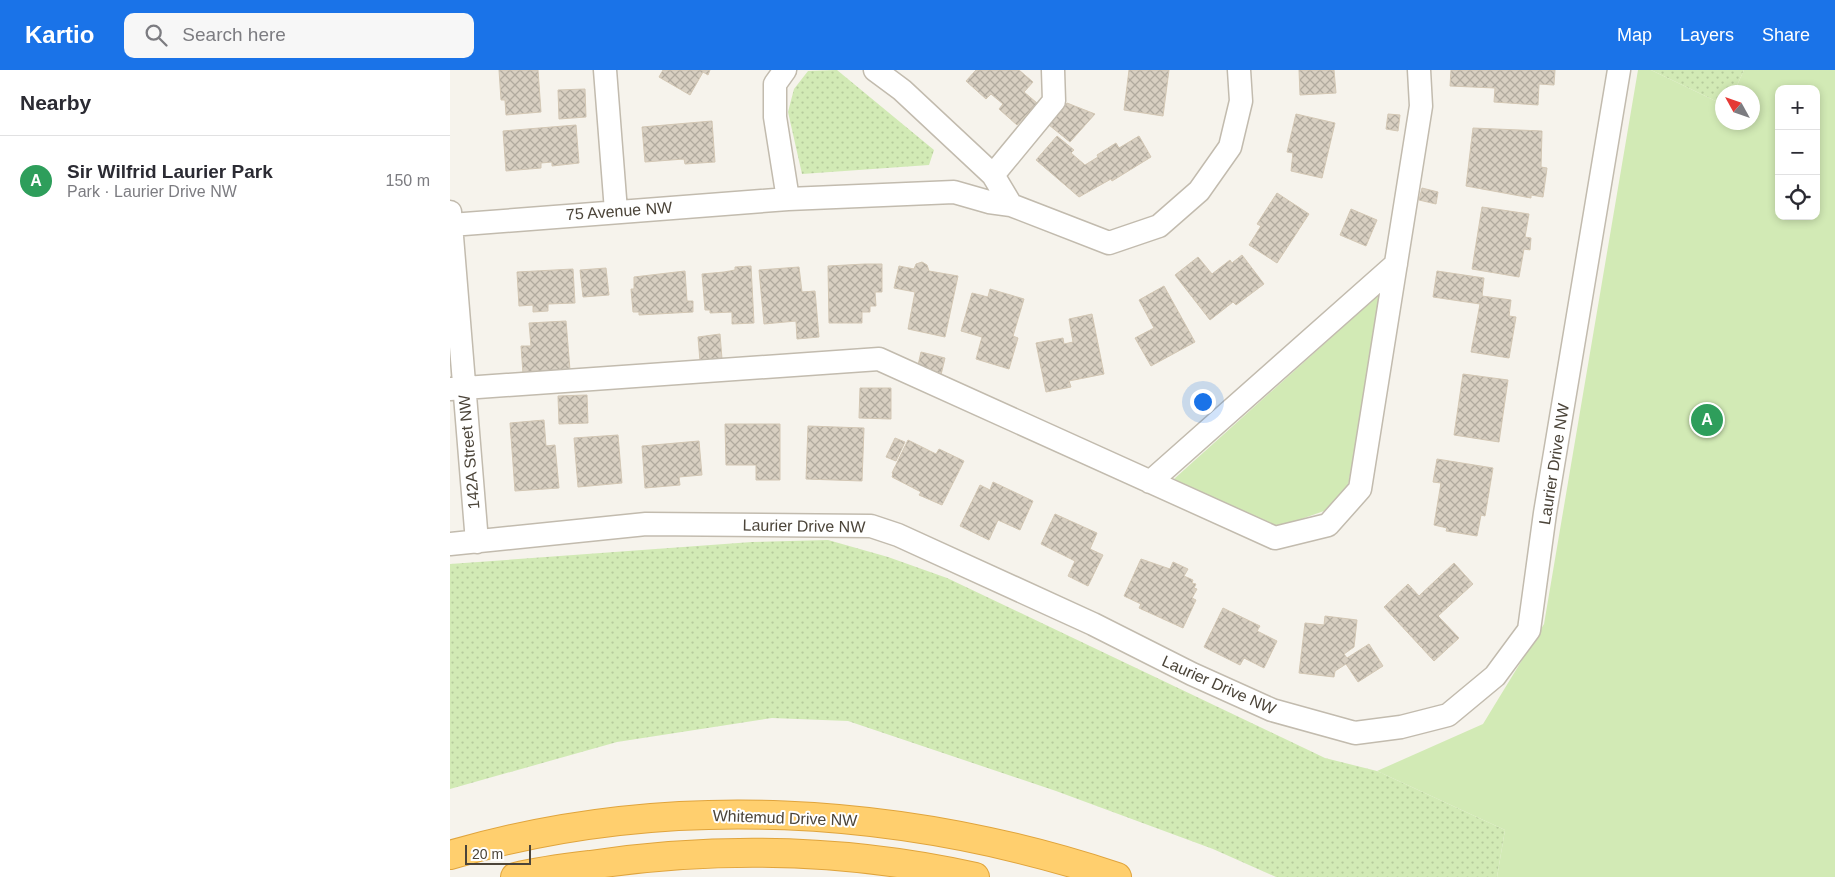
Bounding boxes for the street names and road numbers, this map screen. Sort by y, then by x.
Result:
street label: 75 Avenue NW [565,199,674,223]
street label: 142A Street NW [455,393,482,510]
street label: Laurier Drive NW [1536,401,1572,526]
street label: Laurier Drive NW [743,516,866,536]
street label: Laurier Drive NW [1160,652,1279,718]
street label: Whitemud Drive NW [712,807,859,829]

